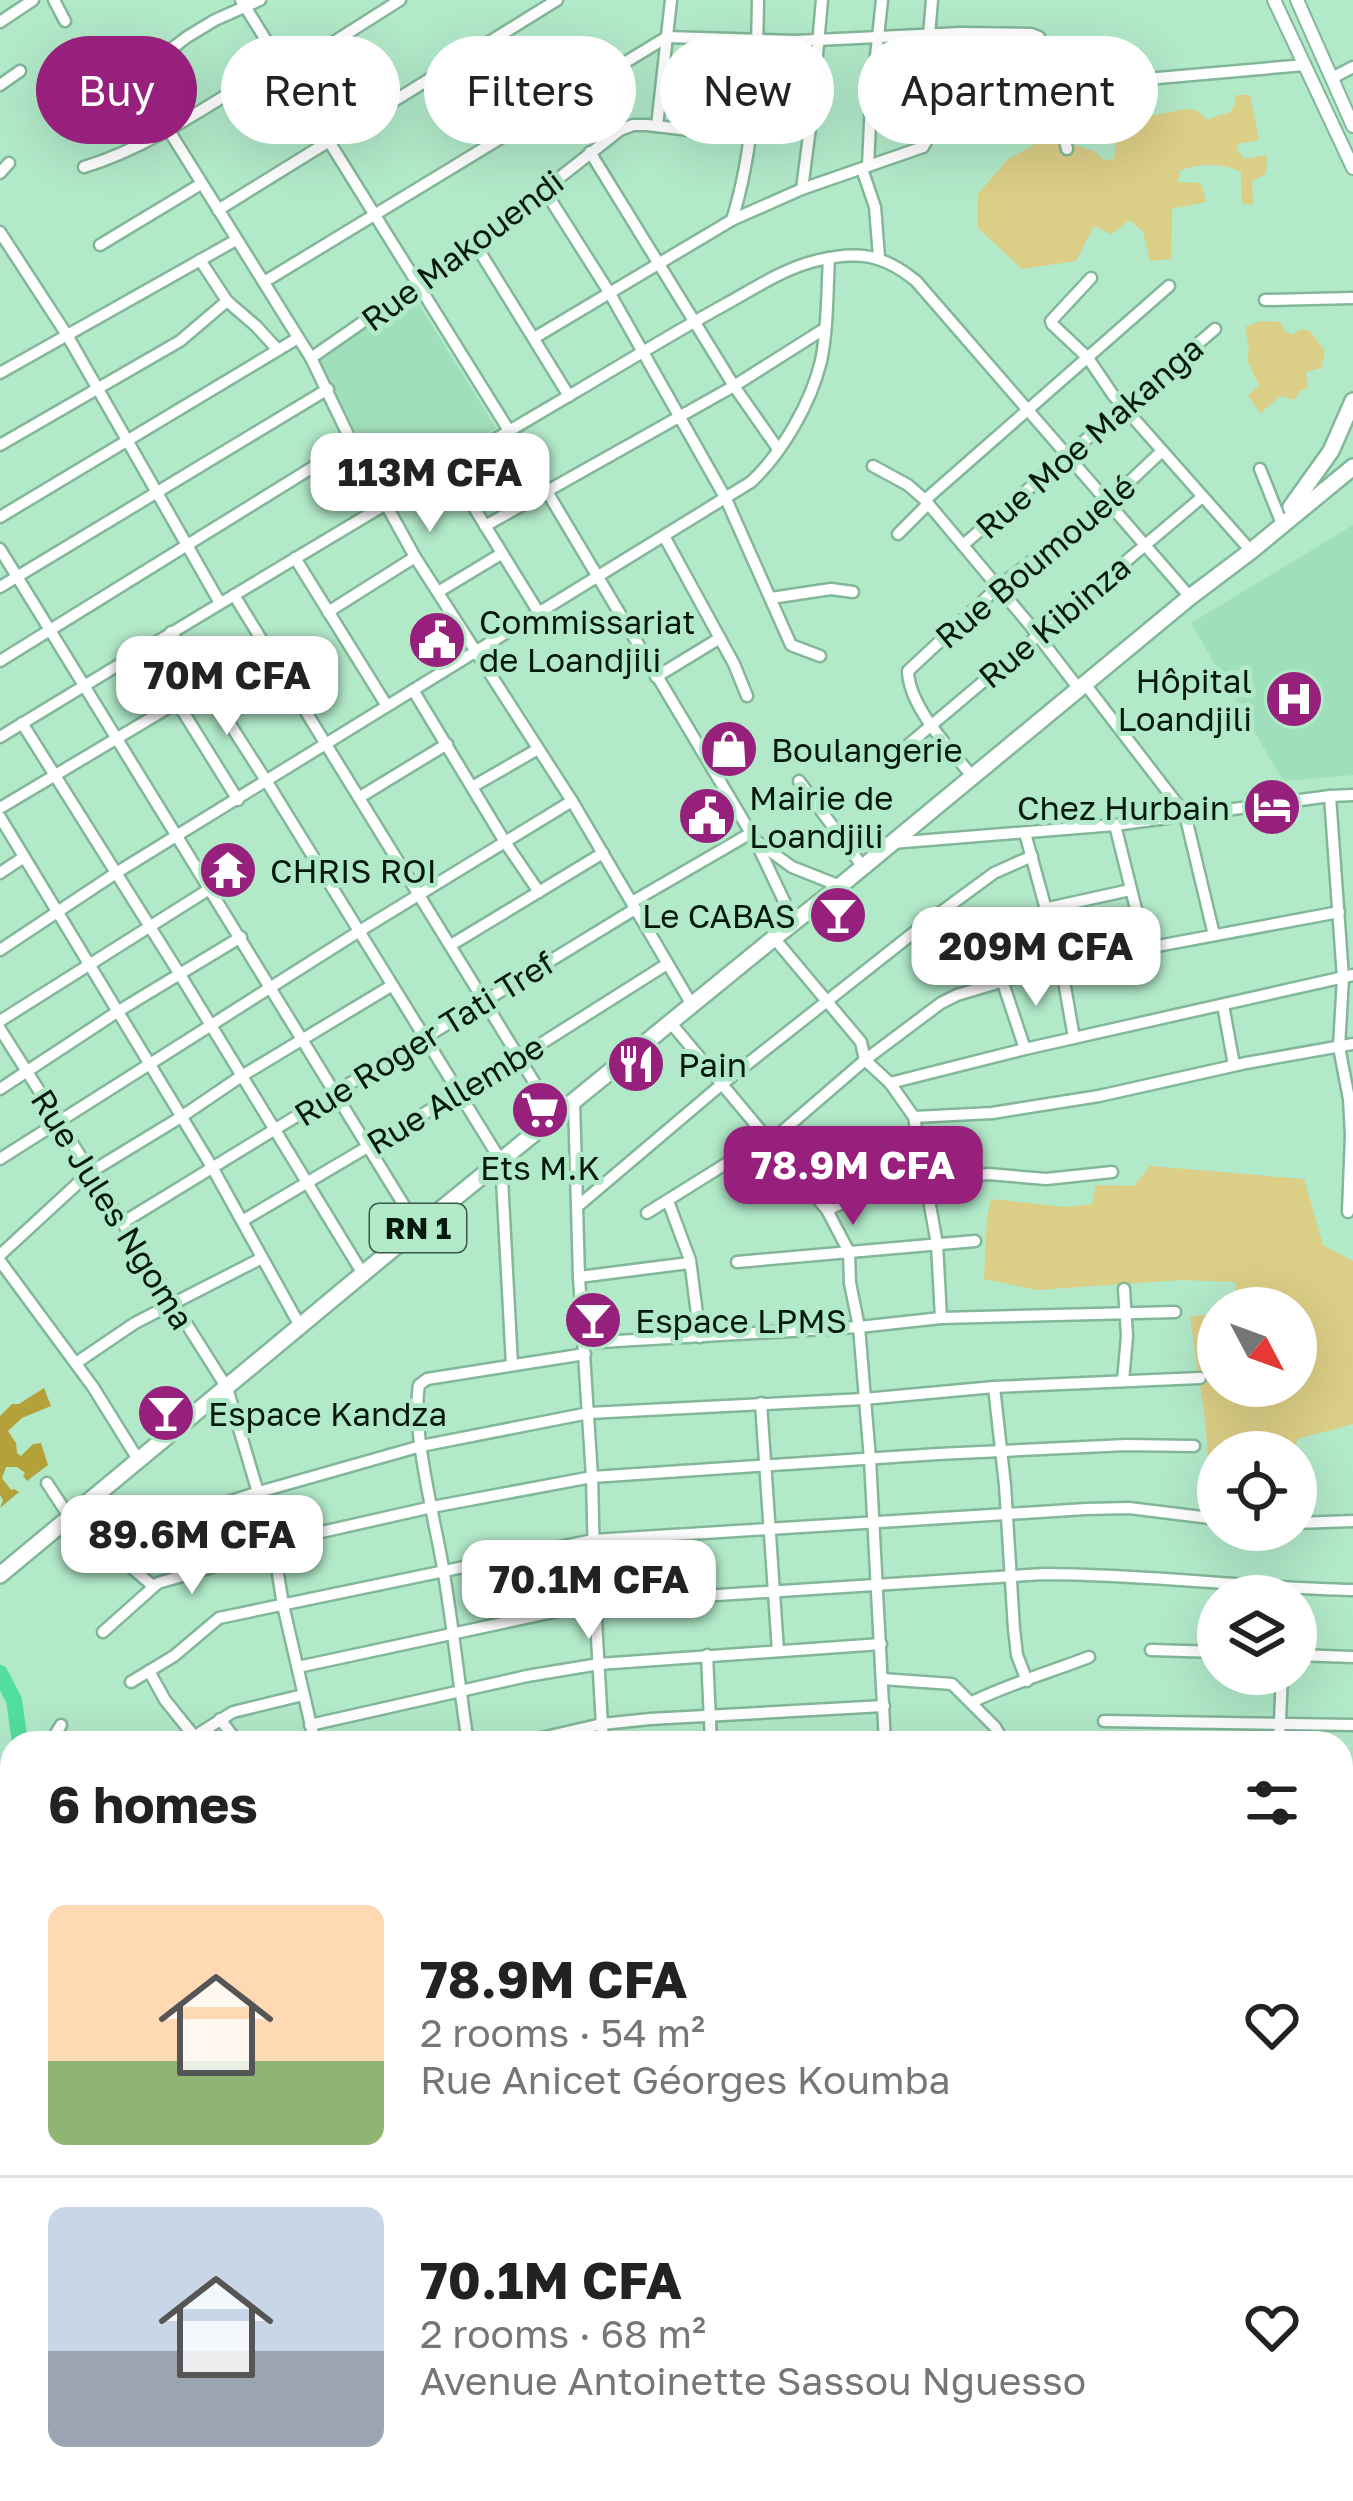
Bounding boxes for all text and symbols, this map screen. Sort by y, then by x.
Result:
chip: Buy [36,36,197,144]
chip: Rent [221,36,400,144]
chip: Filters [424,36,636,144]
chip: New [660,36,834,144]
chip: Apartment [858,36,1158,144]
street label: Rue Makouendi [353,161,571,339]
street label: Rue Moe Makanga [968,328,1210,546]
pin: 113M CFA [306,433,554,535]
text: 113M CFA [337,448,523,495]
street label: Rue Boumouelé [927,466,1143,656]
street label: Rue Kibinza [970,546,1138,696]
place label: Commissariat de Loandjili [479,602,695,679]
public building icon: Commissariat de Loandjili [406,609,468,671]
pin: 70M CFA [116,636,338,738]
text: 70M CFA [143,651,311,698]
place label: Hôpital Loandjili [1117,661,1252,738]
hospital icon: Hôpital Loandjili [1263,668,1325,730]
shop icon: Boulangerie [698,718,760,780]
place label: Boulangerie [771,730,963,769]
hotel icon: Chez Hurbain [1241,776,1303,838]
place label: Mairie de Loandjili [749,778,893,855]
public building icon: Mairie de Loandjili [676,785,738,847]
place label: Chez Hurbain [1017,788,1230,827]
temple icon: CHRIS ROI [197,839,259,901]
place label: CHRIS ROI [270,851,437,890]
bar icon: Le CABAS [807,884,869,946]
place label: Le CABAS [642,896,796,935]
pin: 209M CFA [912,907,1160,1009]
text: 209M CFA [938,922,1134,969]
street label: Rue Roger Tati Tref [287,942,561,1134]
street label: Rue Allembe [360,1026,550,1162]
restaurant icon: Pain [605,1033,667,1095]
place label: Pain [678,1045,747,1084]
supermarket icon: Ets M.K [509,1079,571,1141]
street label: Rue Jules Ngoma [23,1082,203,1336]
pin: 78.9M CFA [716,1126,990,1228]
text: 78.9M CFA [751,1141,955,1188]
place label: Ets M.K [480,1148,600,1187]
road number: RN 1 [370,1204,466,1252]
north arrow [1197,1287,1317,1407]
map controls [1197,1287,1317,1695]
bar icon: Espace LPMS [562,1289,624,1351]
place label: Espace LPMS [635,1301,847,1340]
bar icon: Espace Kandza [135,1382,197,1444]
place label: Espace Kandza [208,1394,447,1433]
button: locate [1197,1431,1317,1551]
pin: 89.6M CFA [55,1495,329,1597]
text: 89.6M CFA [88,1510,296,1557]
pin: 70.1M CFA [452,1540,726,1642]
text: 70.1M CFA [489,1555,689,1602]
button: layers [1197,1575,1317,1695]
icon: filters [1239,1770,1305,1836]
text: 6 homes [48,1773,258,1834]
text: 78.9M CFA [420,1948,688,2009]
icon: home [144,1953,288,2097]
icon: heart [1239,1992,1305,2058]
text: 2 rooms · 54 m² [420,2009,705,2056]
text: Rue Anicet Géorges Koumba [420,2056,951,2103]
text: 70.1M CFA [420,2249,682,2310]
icon: home [144,2255,288,2399]
icon: heart [1239,2294,1305,2360]
text: 2 rooms · 68 m² [420,2310,706,2357]
text: Avenue Antoinette Sassou Nguesso [420,2357,1086,2404]

